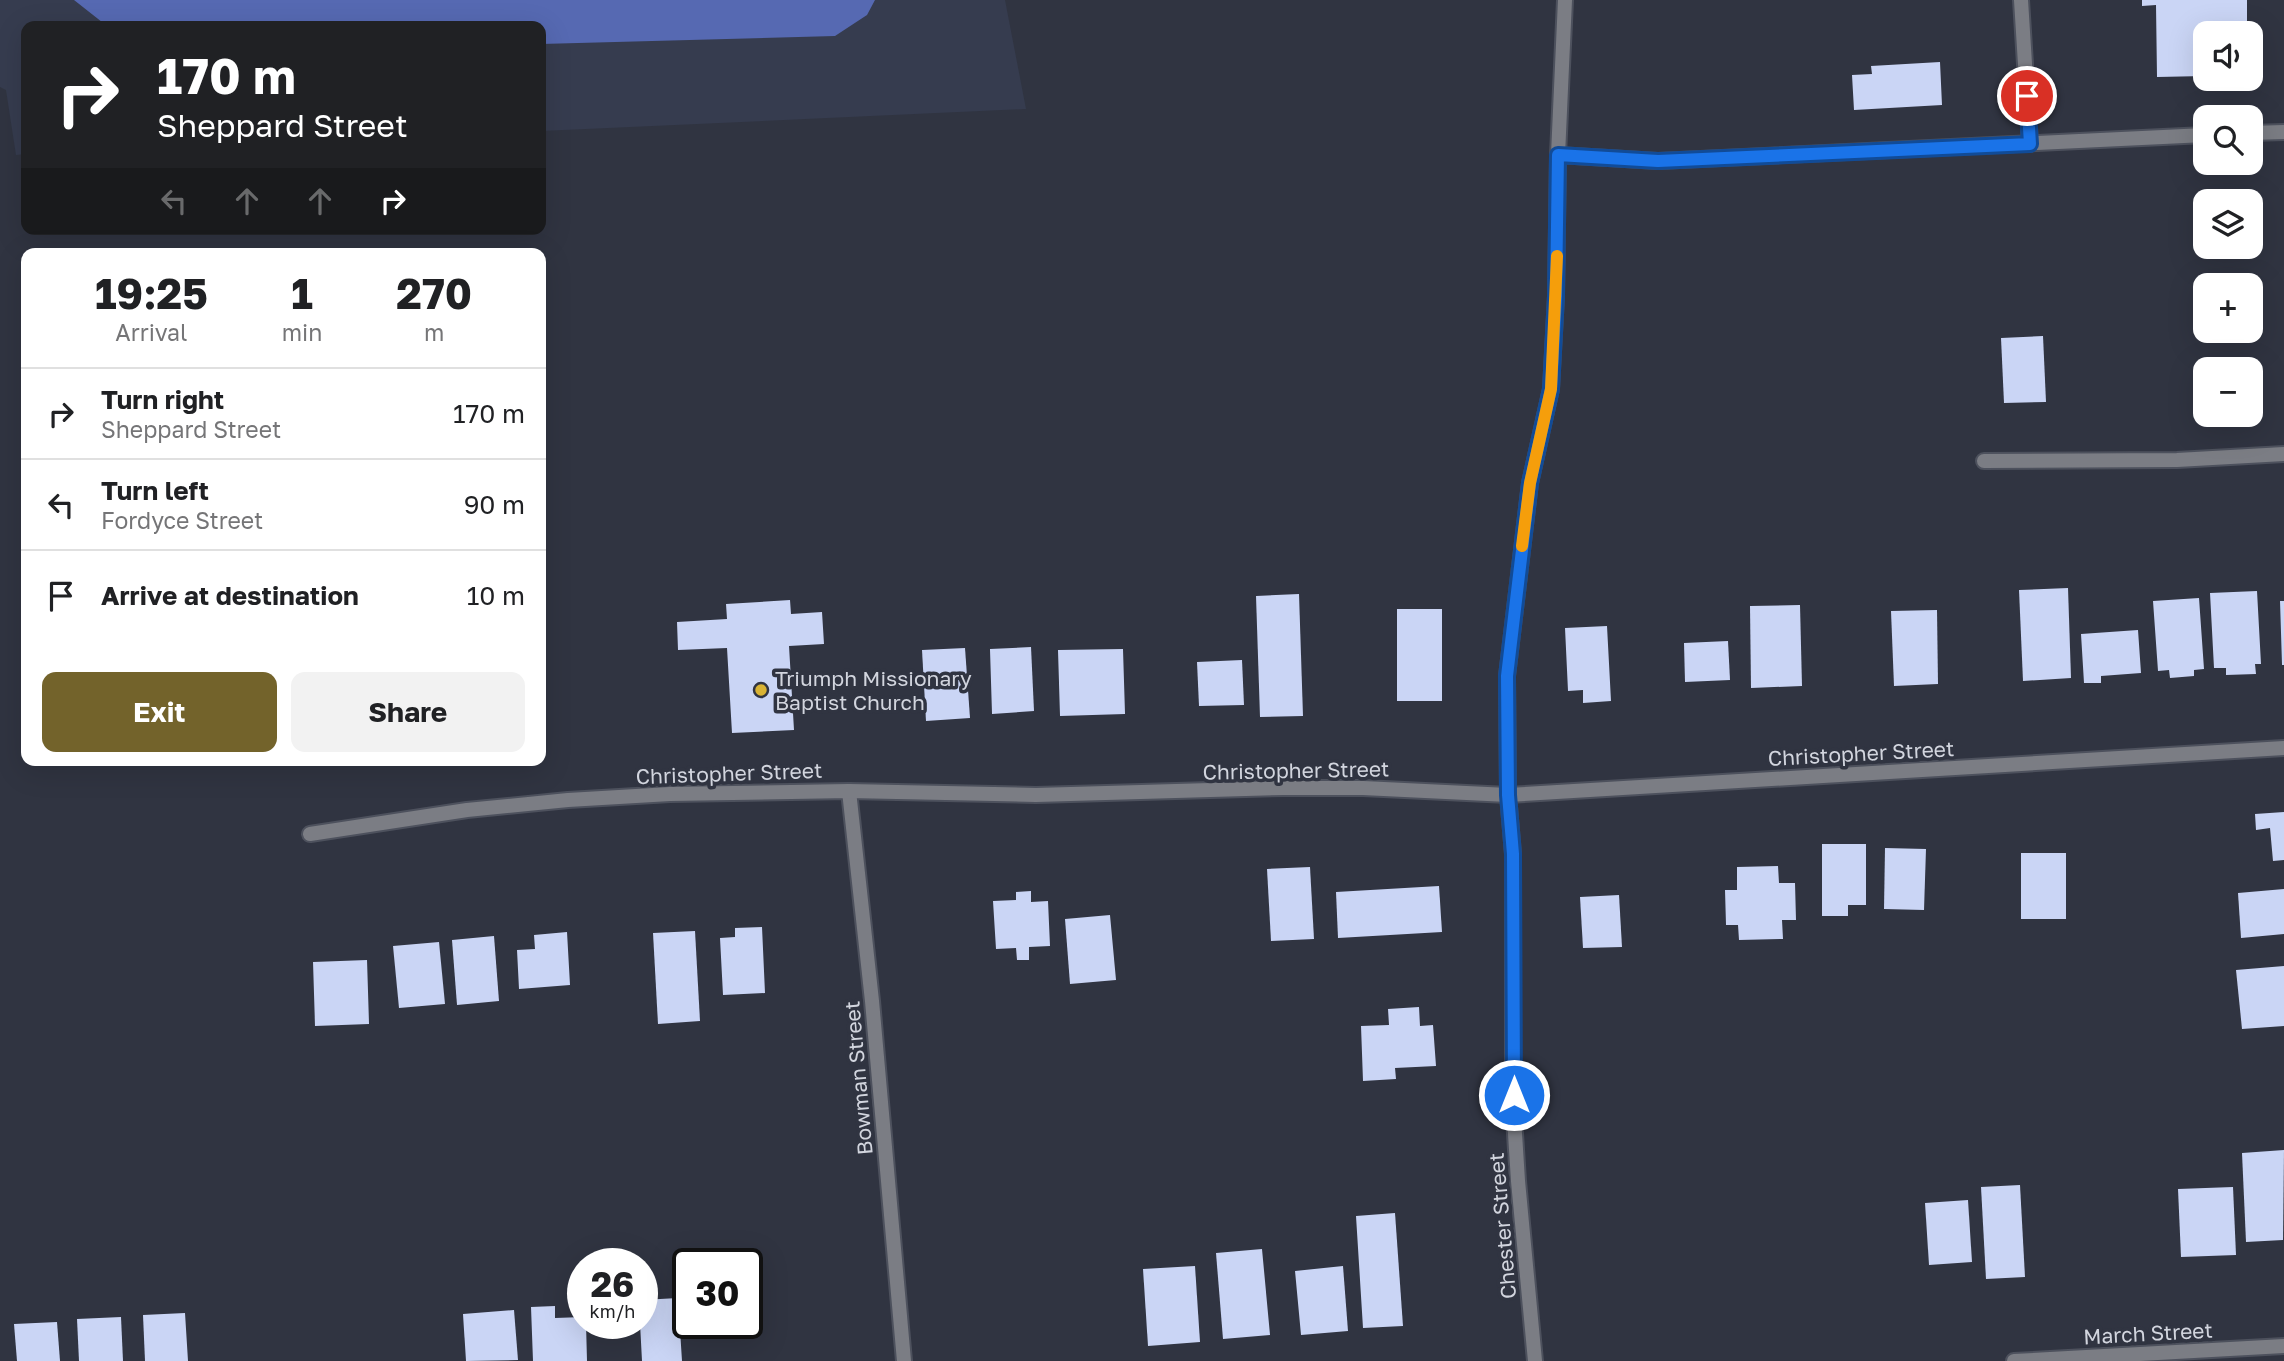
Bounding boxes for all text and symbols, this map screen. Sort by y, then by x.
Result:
map controls [2193,21,2263,427]
button: sound [2193,21,2263,91]
text: 170 m [157,46,296,105]
icon: right [42,49,133,140]
pin [1997,66,2057,126]
icon: arrive [2008,77,2046,115]
button: search [2193,105,2263,175]
text: Sheppard Street [157,106,408,144]
icon: left [155,182,193,220]
icon: ahead [228,182,266,220]
icon: ahead [301,182,339,220]
icon: right [374,182,412,220]
button: layers [2193,189,2263,259]
text: 19:25 [95,268,208,318]
text: 1 [291,268,313,318]
text: 270 [396,268,472,318]
button: + [2193,273,2263,343]
text: Arrival [115,318,187,346]
text: min [282,318,322,346]
text: m [424,318,444,346]
button: − [2193,357,2263,427]
text: Turn right [101,384,224,415]
icon: right [42,395,80,433]
text: 170 m [453,398,525,429]
text: Sheppard Street [101,415,281,443]
text: Turn left [101,475,209,506]
icon: left [42,486,80,524]
text: 90 m [464,489,525,520]
text: Fordyce Street [101,506,263,534]
icon: arrive [42,577,80,615]
text: Arrive at destination [101,580,359,611]
text: 10 m [467,580,525,611]
place label: Triumph Missionary Baptist Church [775,665,972,715]
button: Exit [42,672,277,752]
button: Share [291,672,525,752]
marker: Triumph Missionary Baptist Church [753,682,769,698]
street label: Christopher Street [1767,735,1955,771]
street label: Christopher Street [1202,755,1390,785]
street label: Christopher Street [635,757,823,789]
street label: Bowman Street [838,1000,878,1156]
position arrow [1477,1058,1551,1132]
street label: Chester Street [1483,1152,1521,1300]
speed limit sign: 30 [672,1248,763,1339]
text: 26 [591,1263,634,1305]
text: km/h [590,1300,635,1322]
street label: March Street [2083,1317,2213,1349]

